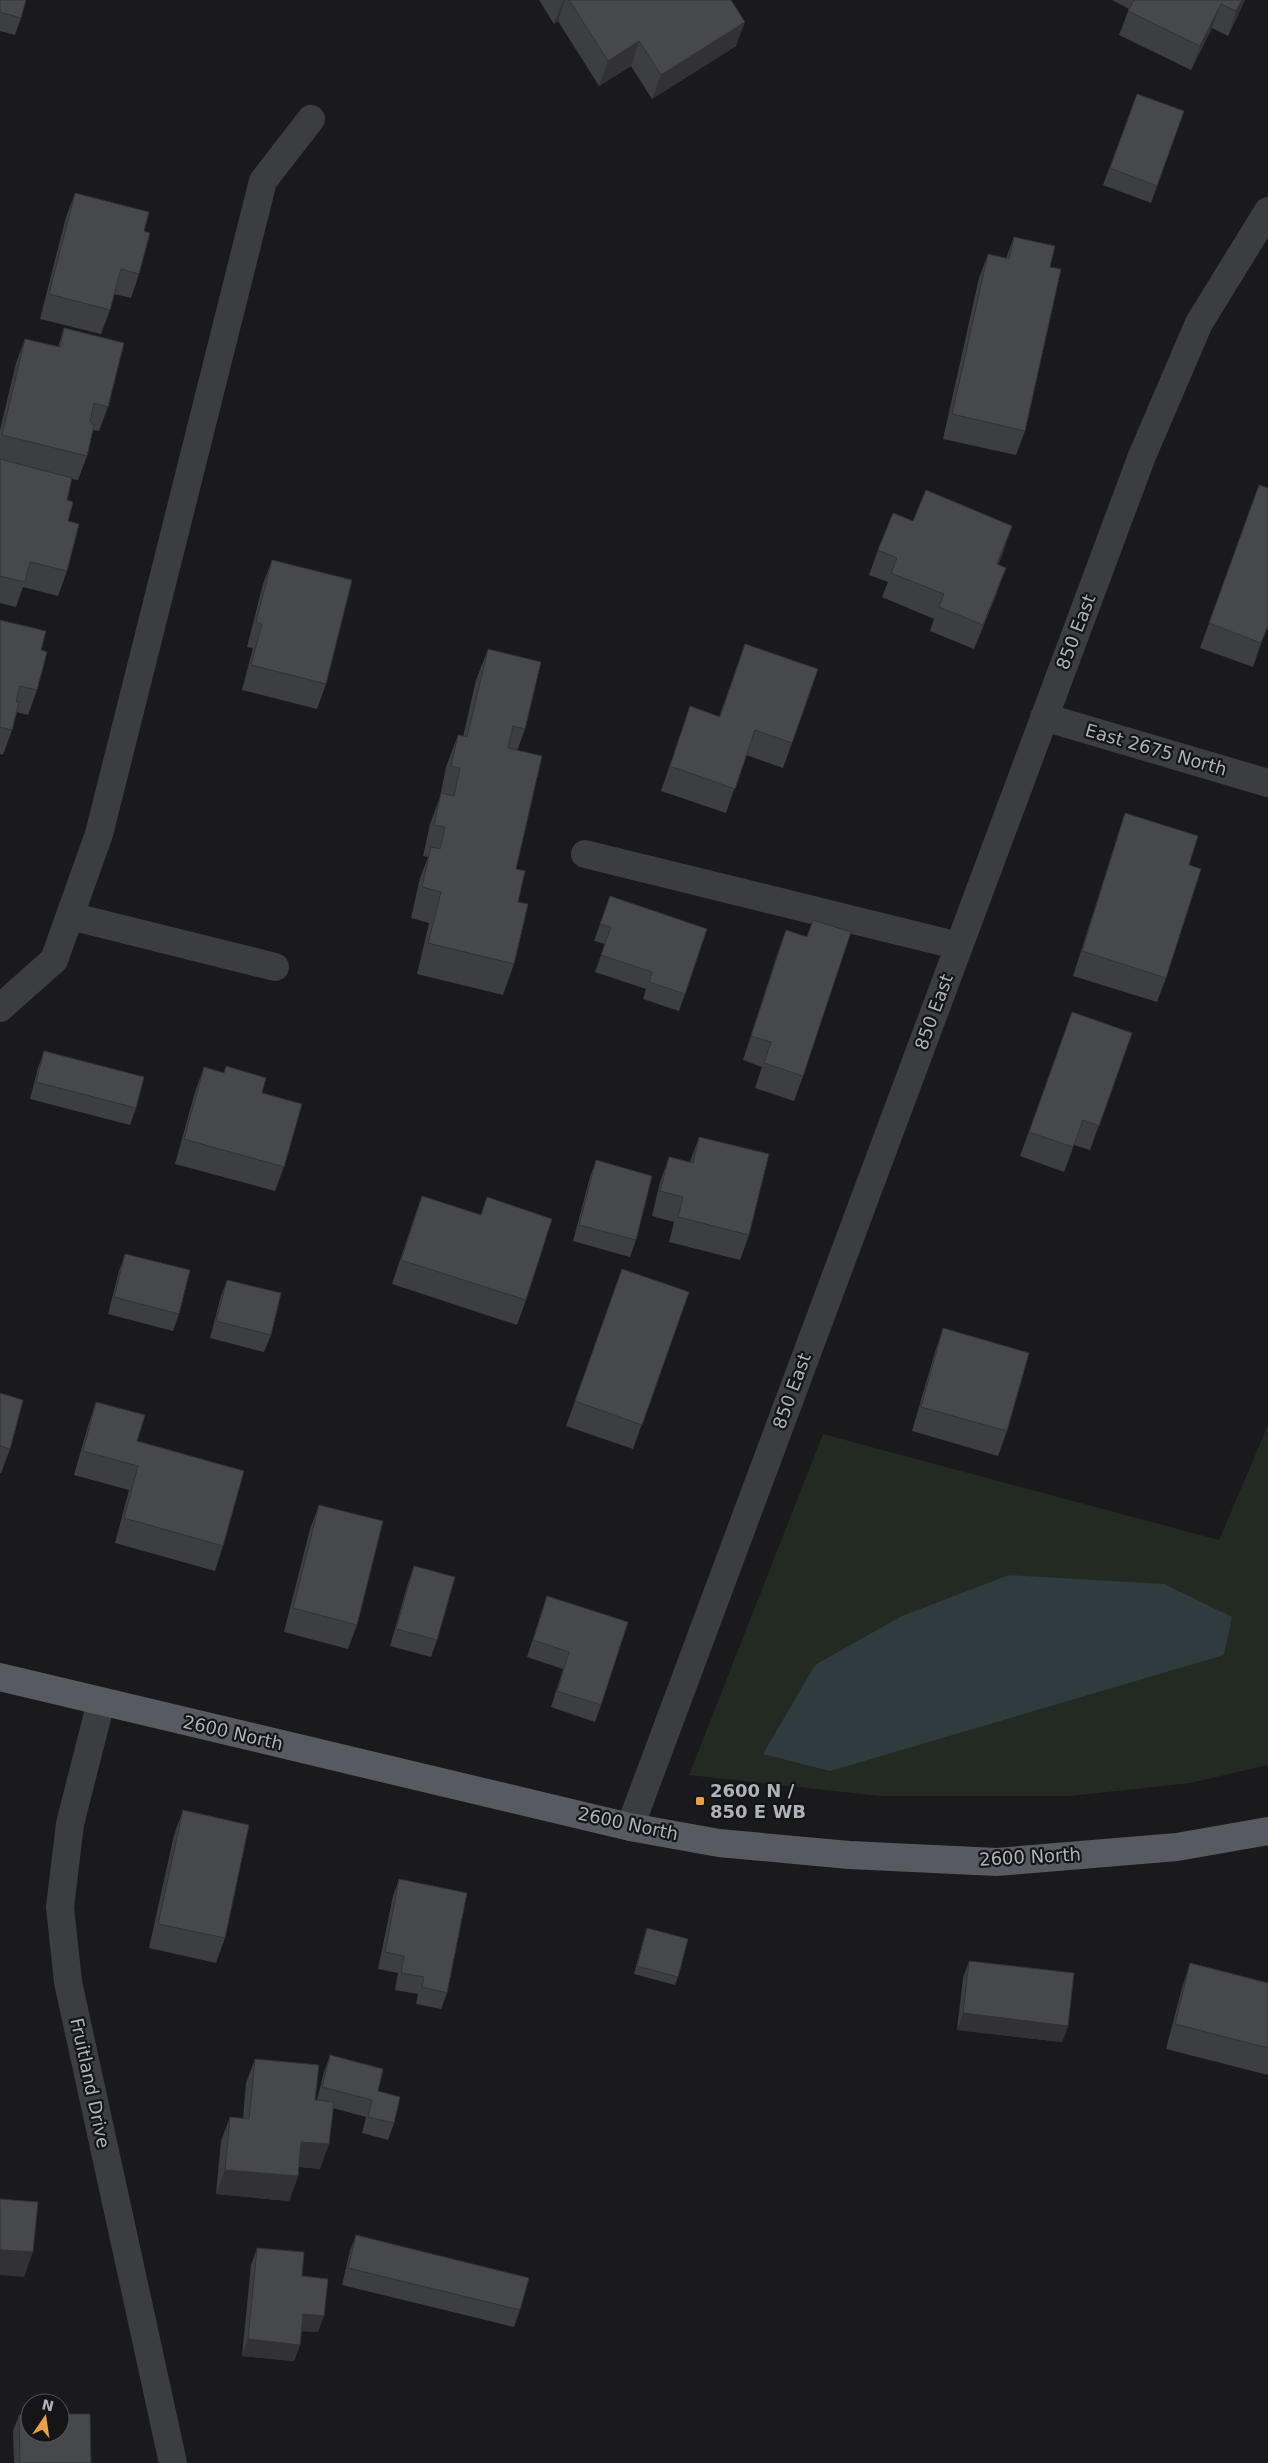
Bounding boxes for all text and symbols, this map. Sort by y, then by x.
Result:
street label: 850 East [1052,591,1099,672]
street label: East 2675 North [1083,719,1229,780]
street label: 850 East [910,971,957,1053]
street label: 850 East [768,1350,815,1432]
street label: 2600 North [181,1711,285,1754]
place label: 2600 N / 850 E WB [710,1780,806,1822]
marker: 2600 N / 850 E WB [694,1795,706,1807]
street label: 2600 North [576,1803,680,1844]
street label: 2600 North [979,1843,1081,1870]
street label: Fruitland Drive [66,2016,115,2150]
north arrow [20,2393,70,2443]
text: N [40,2396,55,2414]

